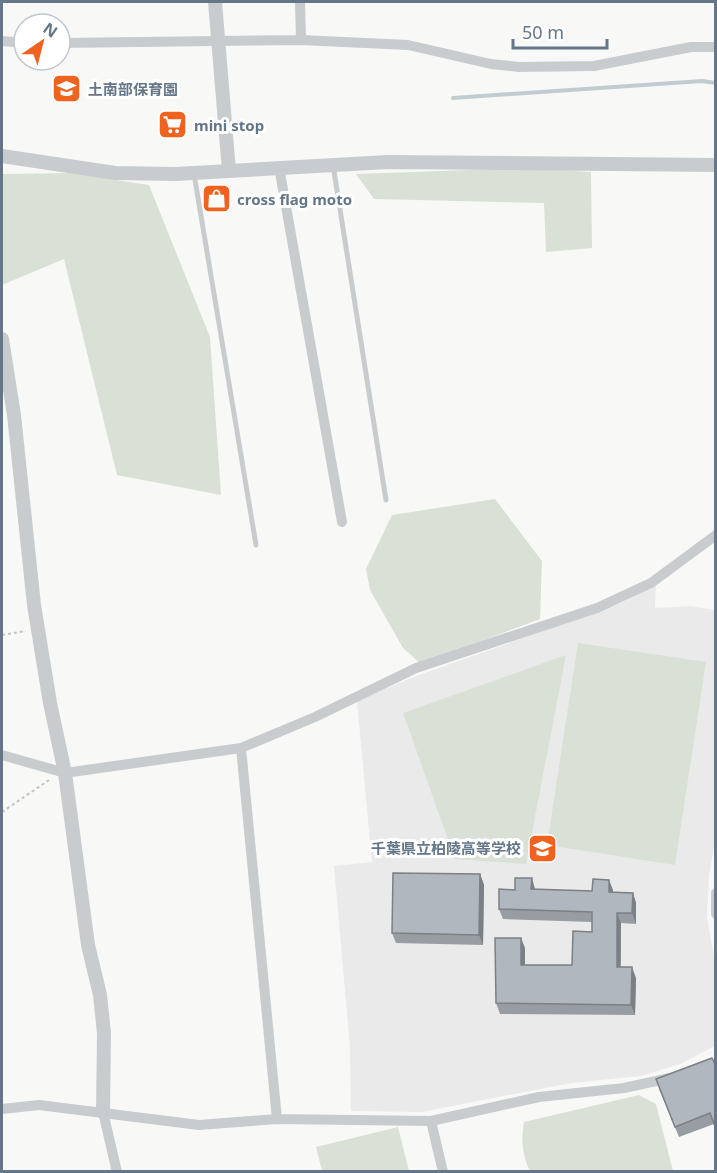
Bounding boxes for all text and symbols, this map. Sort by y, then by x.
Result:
north arrow [12,12,72,72]
scale bar [513,12,608,50]
text: N [39,17,62,42]
text: 50 m [522,20,564,44]
school or university icon: 土南部保育園 [51,73,83,105]
place label: 土南部保育園 [88,79,178,99]
supermarket icon: mini stop [157,109,189,141]
place label: mini stop [194,115,264,135]
shop icon: cross flag moto [200,183,232,215]
place label: cross flag moto [237,189,352,209]
school or university icon: 千葉県立柏陵高等学校 [526,832,558,864]
place label: 千葉県立柏陵高等学校 [371,838,521,858]

